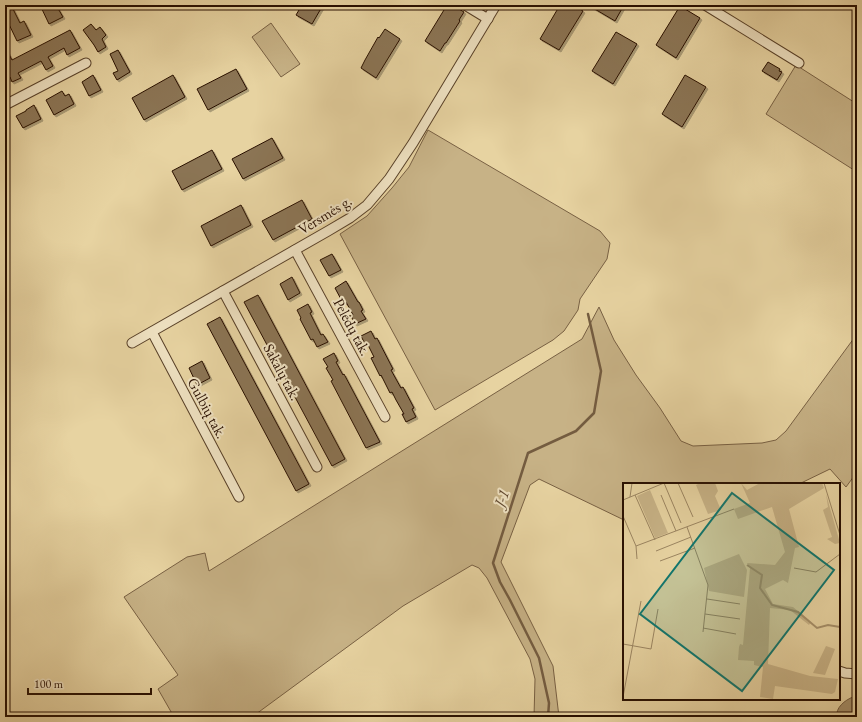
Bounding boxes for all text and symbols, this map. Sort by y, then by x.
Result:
street label: Versmės g. [294,191,355,238]
street label: Pelėdų tak. [329,295,375,359]
street label: Sakalų tak. [260,340,305,403]
street label: Gulbių tak. [184,374,231,441]
inset map [623,483,840,700]
water label: J-1 [488,487,514,512]
scale bar [28,670,151,696]
text: 100 m [34,676,64,692]

